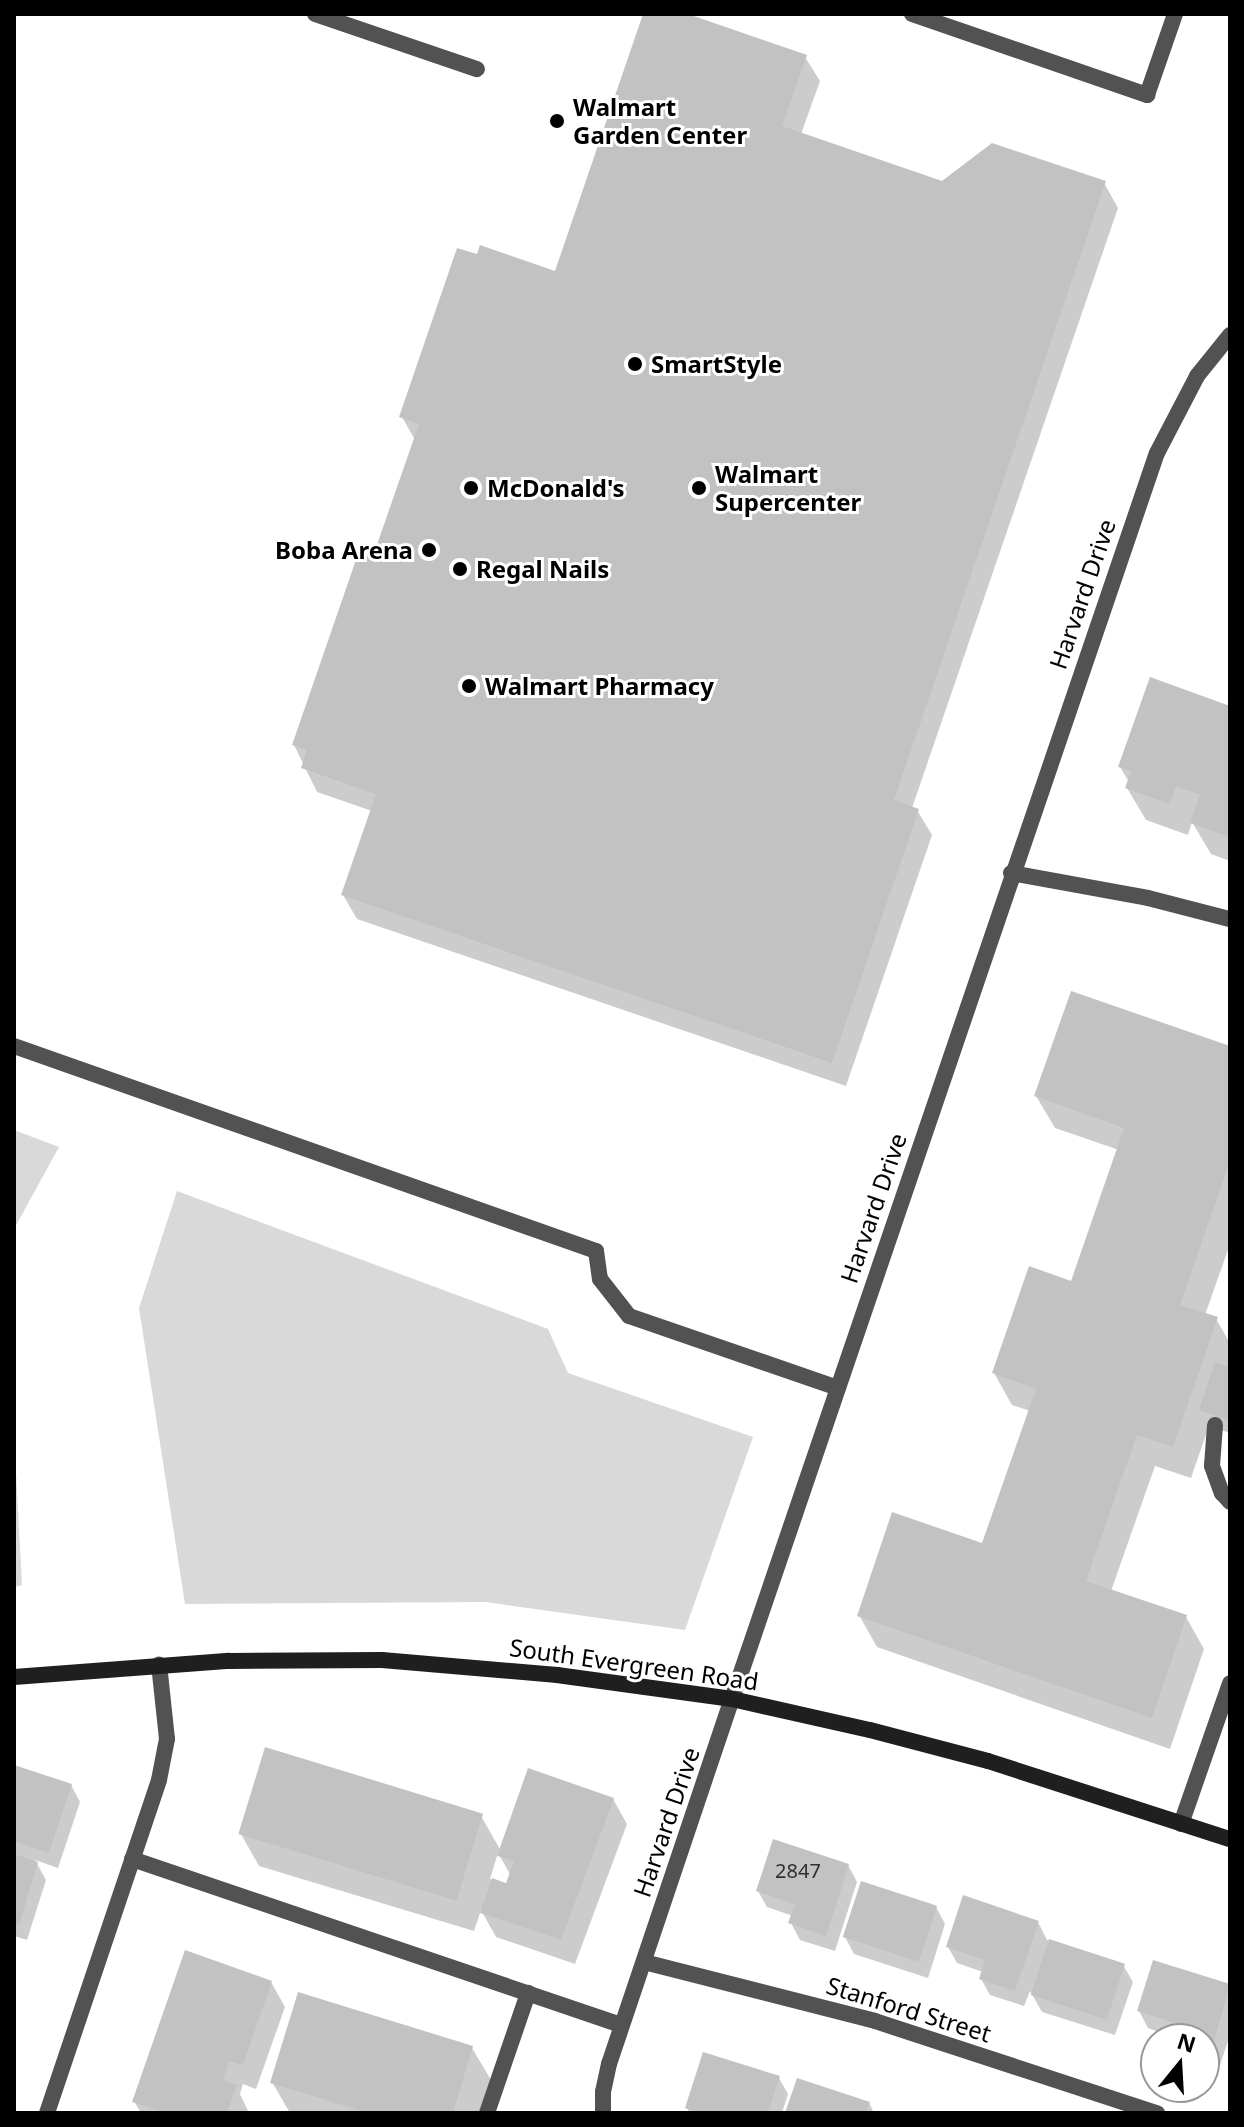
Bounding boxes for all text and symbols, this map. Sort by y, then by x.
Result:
place label: Walmart Garden Center [573,93,747,149]
marker: Walmart Garden Center [548,112,566,130]
place label: SmartStyle [651,350,782,378]
marker: SmartStyle [626,355,644,373]
place label: Walmart Supercenter [715,460,861,516]
place label: McDonald's [487,474,625,502]
marker: McDonald's [462,479,480,497]
marker: Walmart Supercenter [690,479,708,497]
street label: Harvard Drive [1043,515,1121,673]
place label: Boba Arena [275,536,413,564]
marker: Boba Arena [420,541,438,559]
place label: Regal Nails [476,555,609,583]
marker: Regal Nails [451,560,469,578]
place label: Walmart Pharmacy [485,672,714,700]
marker: Walmart Pharmacy [460,677,478,695]
street label: Harvard Drive [834,1129,912,1287]
street label: South Evergreen Road [508,1632,760,1696]
street label: Harvard Drive [627,1743,705,1901]
house number: 2847 [775,1858,821,1882]
street label: Stanford Street [823,1970,995,2048]
north arrow [1140,2023,1220,2103]
text: N [1174,2025,1200,2059]

